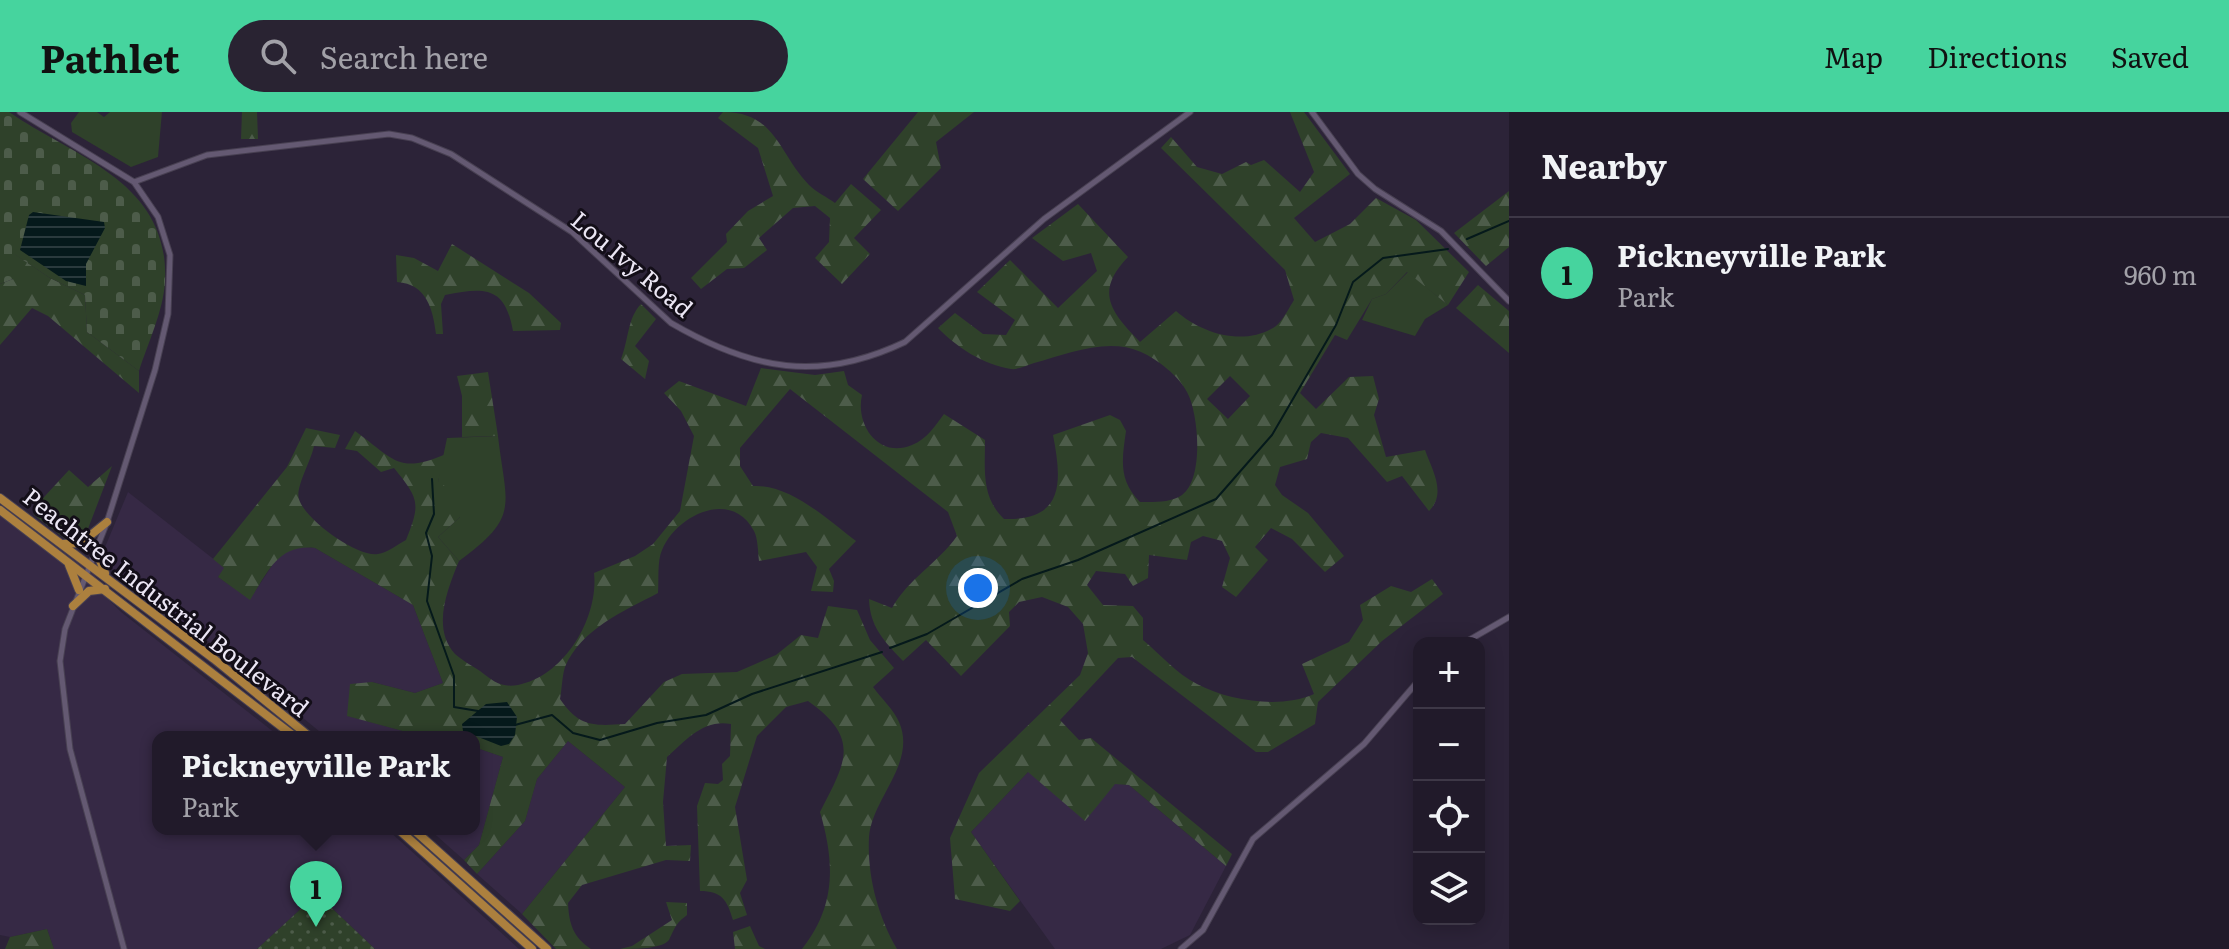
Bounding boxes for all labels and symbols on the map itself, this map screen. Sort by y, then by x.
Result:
street label: Lou Ivy Road [565,202,702,325]
street label: Peachtree Industrial Boulevard [17,478,317,724]
your location [958,568,998,608]
pin: 1 [290,861,342,927]

